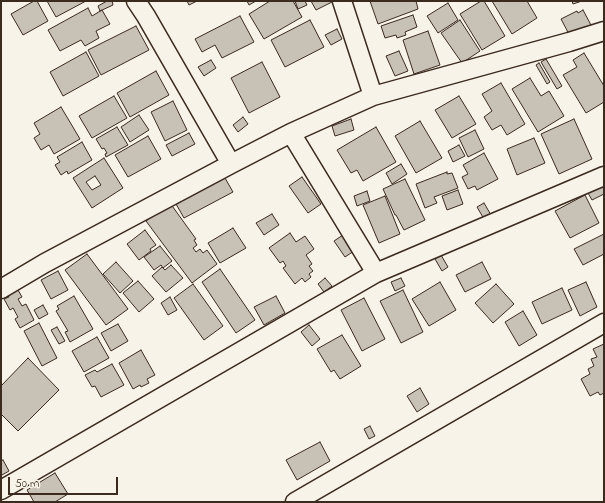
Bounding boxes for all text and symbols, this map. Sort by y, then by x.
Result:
scale bar [10,469,120,495]
text: 50 m [15,475,39,493]

